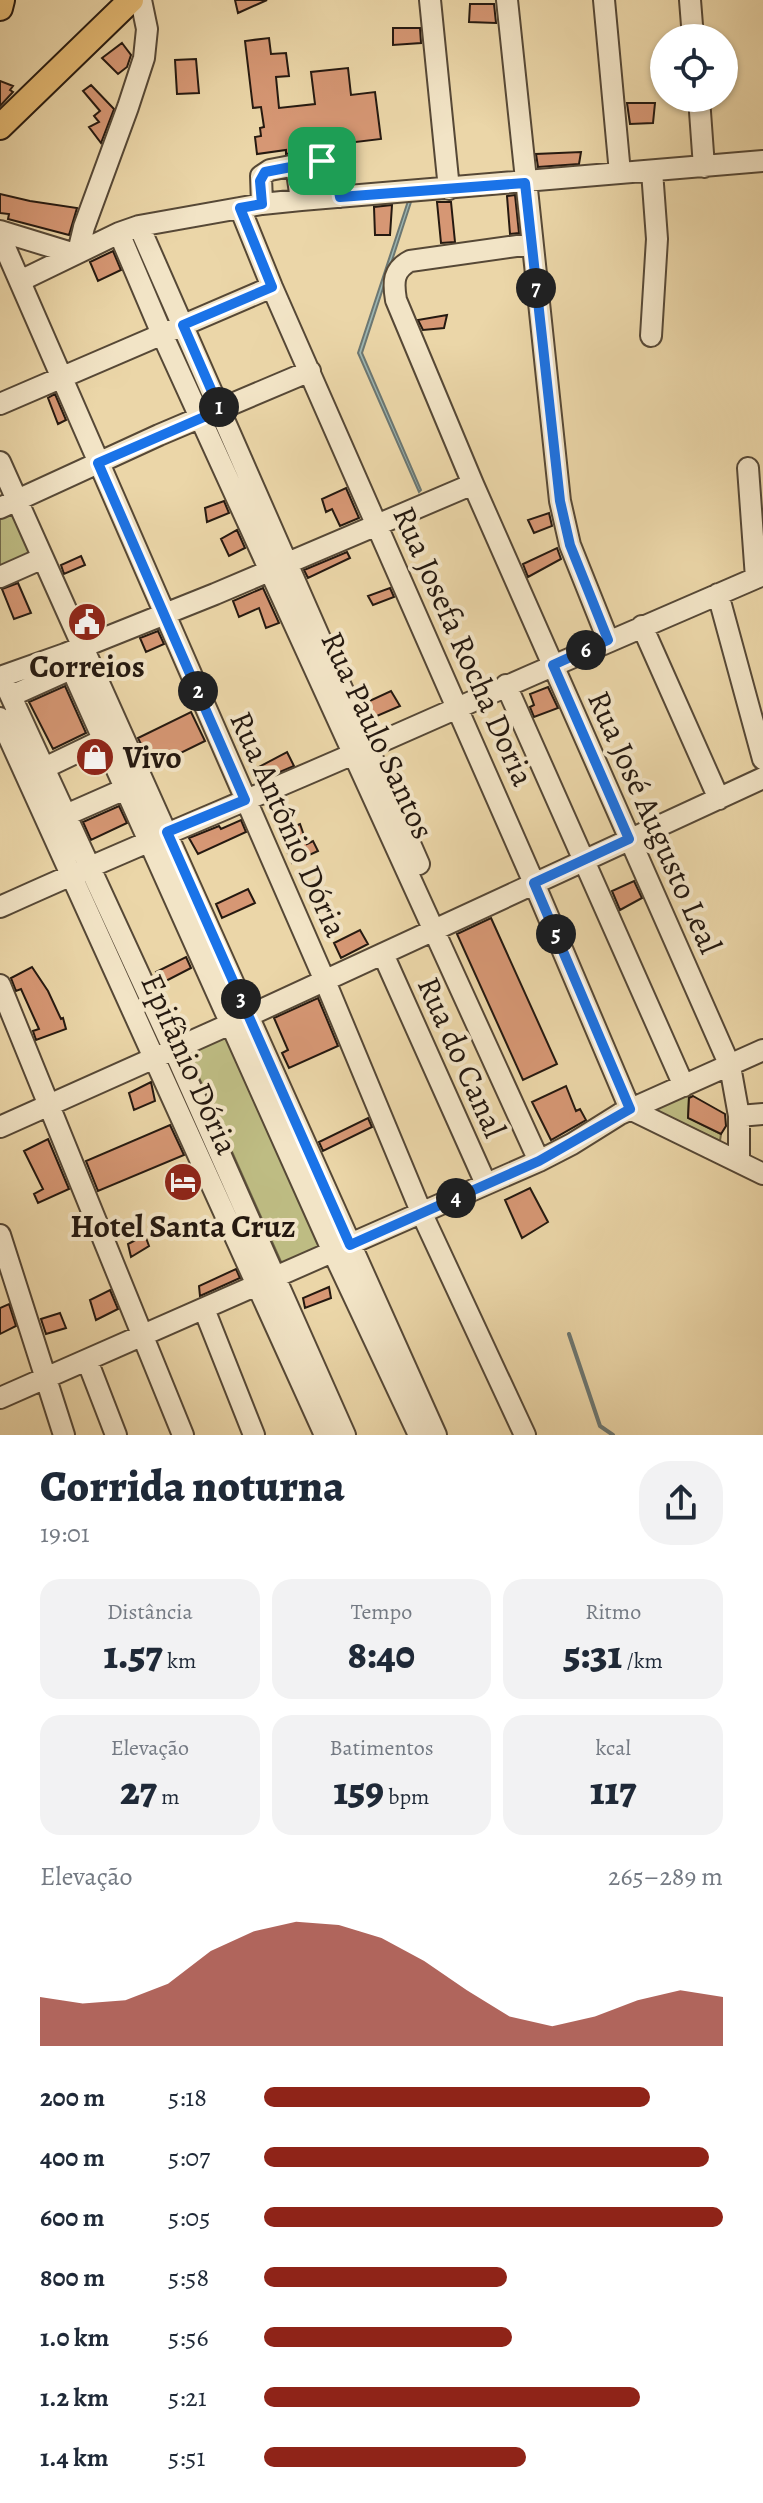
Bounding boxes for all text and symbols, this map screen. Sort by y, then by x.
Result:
map controls [650,24,738,112]
button: locate [650,24,738,112]
pin [288,127,356,195]
icon: arrive [300,139,344,183]
pin: 7 [516,268,556,308]
text: 7 [531,273,541,303]
pin: 1 [199,387,239,427]
text: 1 [215,392,223,422]
street label: Rua Josefa Rocha Doria [382,499,546,793]
public building icon: Correios [66,601,108,643]
street label: Rua Paulo Santos [311,624,445,846]
pin: 6 [566,630,606,670]
text: 6 [581,635,591,665]
place label: Correios [29,644,145,688]
pin: 2 [178,671,218,711]
text: 2 [193,676,203,706]
street label: Rua José Augusto Leal [577,684,733,961]
street label: Rua Antônio Dória [220,704,358,944]
place label: Vivo [122,735,182,779]
shop icon: Vivo [74,736,116,778]
pin: 5 [536,914,576,954]
text: 5 [551,919,561,949]
street label: Epifânio Dória [131,967,249,1161]
street label: Rua do Canal [407,970,517,1145]
pin: 3 [221,979,261,1019]
text: 3 [236,984,246,1014]
hotel icon: Hotel Santa Cruz [162,1161,204,1203]
pin: 4 [436,1178,476,1218]
text: 4 [451,1183,461,1213]
place label: Hotel Santa Cruz [70,1204,296,1248]
text: Corrida noturna [40,1456,345,1516]
button: share [639,1461,723,1545]
text: 19:01 [40,1516,90,1551]
text: Distância [107,1597,193,1627]
text: Tempo [351,1597,412,1627]
text: Ritmo [585,1597,641,1627]
text: 1.57 [103,1627,163,1682]
text: 8:40 [348,1627,415,1682]
text: 5:31 [563,1627,622,1682]
text: km [163,1646,196,1676]
text: /km [622,1646,663,1676]
text: Elevação [111,1733,189,1763]
text: Batimentos [329,1733,434,1763]
text: kcal [596,1733,631,1763]
text: 27 [120,1763,157,1818]
text: 159 [334,1763,384,1818]
text: 117 [590,1763,636,1818]
text: m [157,1782,180,1812]
text: bpm [384,1782,429,1812]
text: Elevação [40,1859,132,1894]
text: 265–289 m [608,1859,723,1894]
text: 200 m [40,2080,105,2115]
text: 5:18 [168,2080,207,2115]
text: 400 m [40,2140,105,2175]
text: 5:07 [168,2140,210,2175]
text: 600 m [40,2200,105,2235]
text: 5:05 [168,2200,210,2235]
text: 800 m [40,2260,105,2295]
text: 5:58 [168,2260,209,2295]
text: 1.0 km [40,2320,109,2355]
text: 5:56 [168,2320,209,2355]
text: 1.2 km [40,2380,109,2415]
text: 5:21 [168,2380,207,2415]
text: 1.4 km [40,2440,108,2475]
text: 5:51 [168,2440,205,2475]

